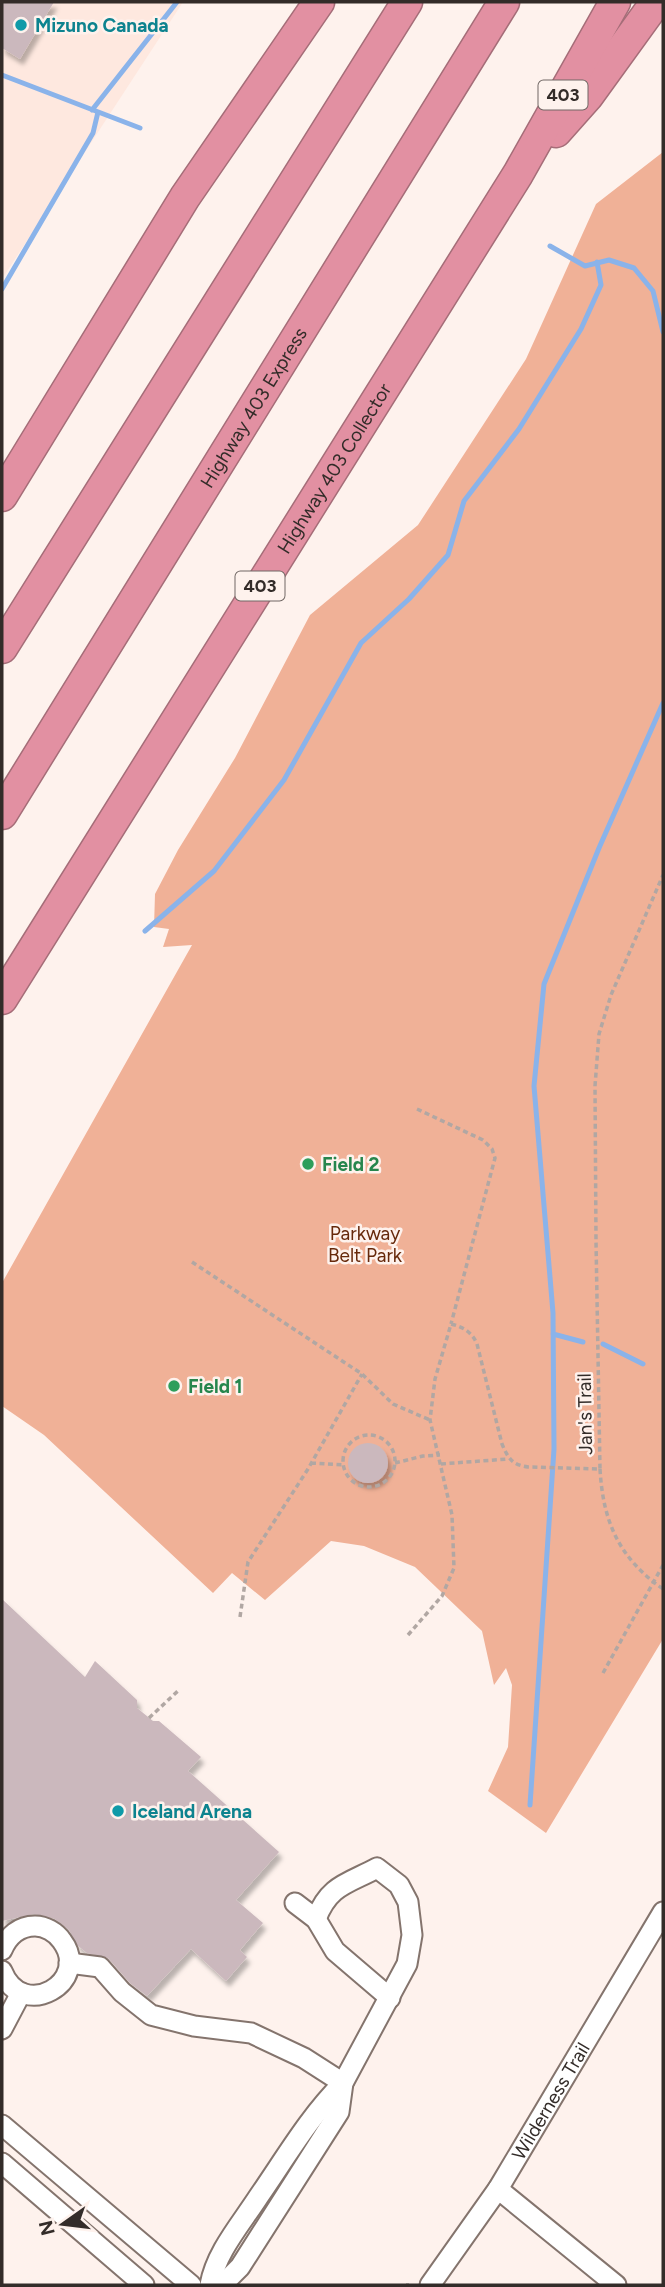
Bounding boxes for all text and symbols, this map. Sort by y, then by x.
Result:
place label: Mizuno Canada [35,14,169,37]
marker: Mizuno Canada [13,17,29,33]
road number: 403 [538,80,588,110]
street label: Highway 403 Express [195,323,312,492]
street label: Highway 403 Collector [272,378,396,558]
road number: 403 [236,572,284,600]
place label: Field 2 [322,1153,380,1176]
marker: Field 2 [300,1156,316,1172]
park label: Parkway Belt Park [328,1222,403,1267]
street label: Jan's Trail [573,1373,597,1455]
place label: Field 1 [188,1375,243,1398]
marker: Field 1 [166,1378,182,1394]
place label: Iceland Arena [132,1800,252,1823]
marker: Iceland Arena [110,1803,126,1819]
street label: Wilderness Trail [507,2038,594,2164]
north arrow [28,2189,98,2259]
text: N [34,2218,60,2238]

